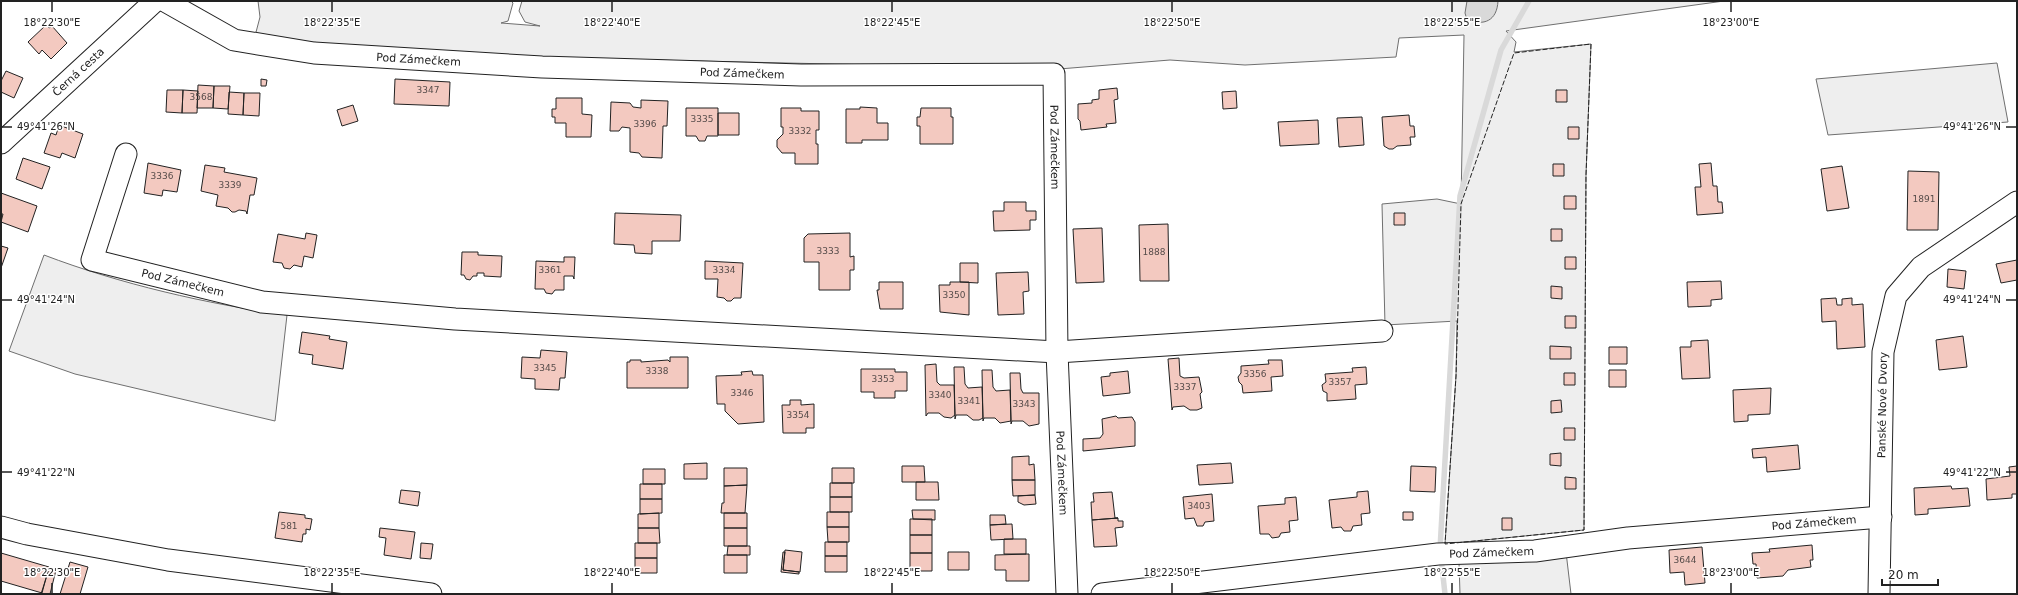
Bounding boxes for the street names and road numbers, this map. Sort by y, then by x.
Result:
street label: Černá cesta [50,45,107,99]
street label: Pod Zámečkem [376,51,461,69]
street label: Pod Zámečkem [700,66,785,81]
street label: Pod Zámečkem [1047,105,1061,190]
street label: Pod Zámečkem [140,266,226,299]
street label: Panské Nové Dvory [1875,351,1890,458]
street label: Pod Zámečkem [1053,430,1070,516]
street label: Pod Zámečkem [1771,513,1857,533]
street label: Pod Zámečkem [1449,545,1534,561]

